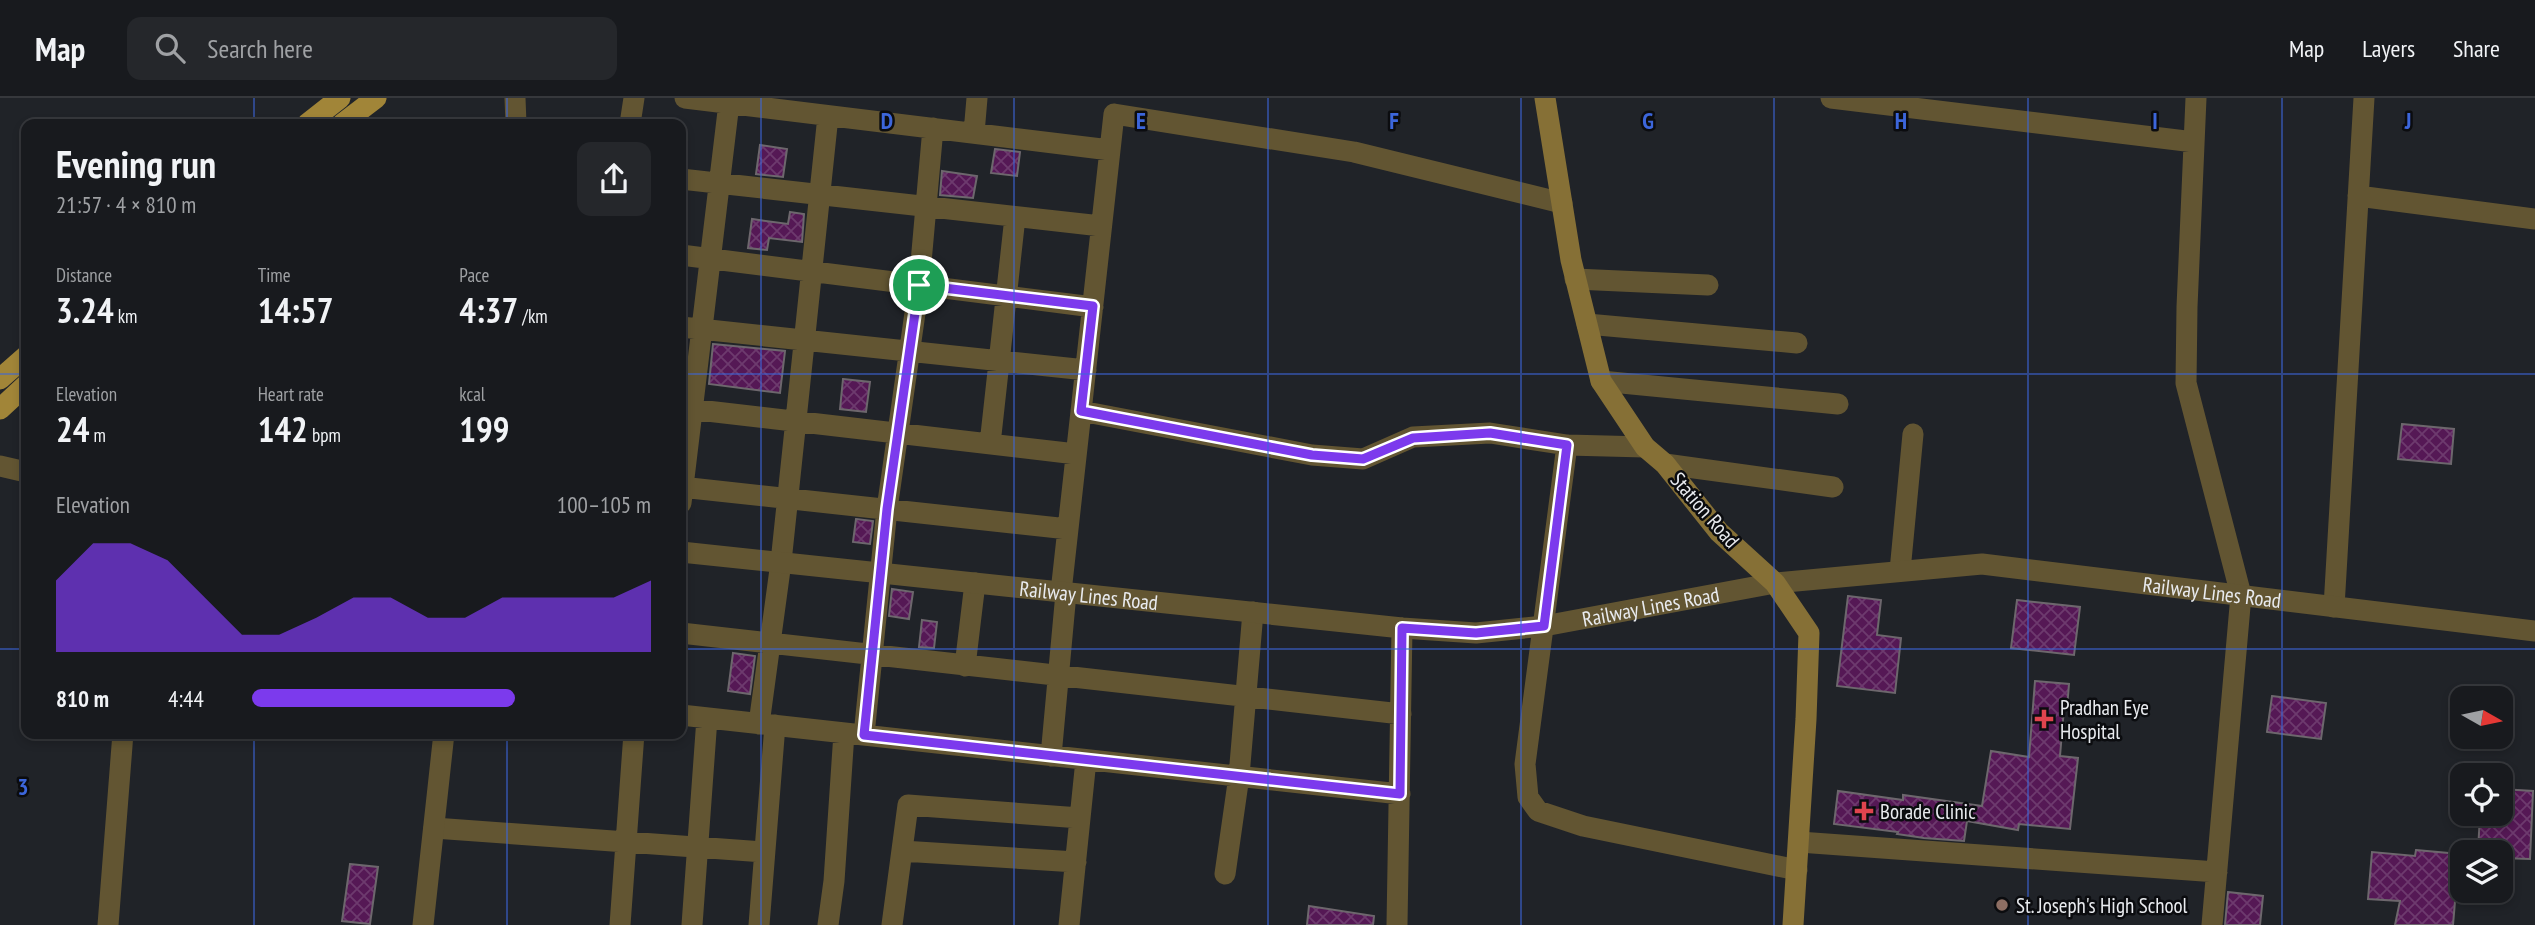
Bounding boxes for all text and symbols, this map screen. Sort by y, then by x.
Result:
search box [127,17,617,80]
text: Map [35,27,85,70]
icon: search [151,29,189,67]
text: Search here [207,32,313,65]
text: Map [2289,33,2324,64]
text: Layers [2362,33,2415,64]
text: Share [2453,33,2500,64]
text: D [881,106,893,135]
text: E [1136,106,1146,135]
text: F [1389,106,1399,135]
text: G [1642,106,1654,135]
text: H [1895,106,1907,135]
text: I [2152,106,2158,135]
text: J [2404,106,2411,135]
text: Evening run [56,139,216,188]
button: share [577,142,651,216]
text: 21:57 · 4 × 810 m [56,190,196,219]
pin [889,255,949,315]
text: Distance [56,263,112,287]
text: Time [258,263,291,287]
text: Pace [459,263,489,287]
icon: arrive [900,266,938,304]
text: 3.24 [56,287,114,333]
text: 14:57 [258,287,333,333]
text: 4:37 [459,287,518,333]
text: km [114,304,137,328]
text: /km [518,304,548,328]
text: Elevation [56,382,117,406]
text: Heart rate [258,382,324,406]
text: kcal [459,382,485,406]
text: 24 [56,406,89,452]
text: 142 [258,406,308,452]
text: 199 [459,406,510,452]
text: m [89,423,106,447]
text: bpm [308,423,341,447]
street label: Station Road [1665,466,1745,554]
text: Elevation [56,490,130,519]
text: 100–105 m [557,490,651,519]
street label: Railway Lines Road [2141,570,2283,614]
street label: Railway Lines Road [1018,574,1159,616]
street label: Railway Lines Road [1580,580,1722,632]
text: 810 m [56,684,109,713]
text: 4:44 [168,684,204,713]
north arrow [2450,686,2513,749]
map controls [2450,686,2513,903]
place label: Pradhan Eye Hospital [2060,694,2149,745]
marker: Pradhan Eye Hospital [2034,709,2054,729]
button: locate [2450,763,2513,826]
text: 3 [18,772,29,801]
place label: Borade Clinic [1880,798,1976,825]
marker: Borade Clinic [1854,801,1874,821]
button: layers [2450,840,2513,903]
place label: St. Joseph's High School [2016,892,2188,919]
marker: St. Joseph's High School [1994,897,2010,913]

